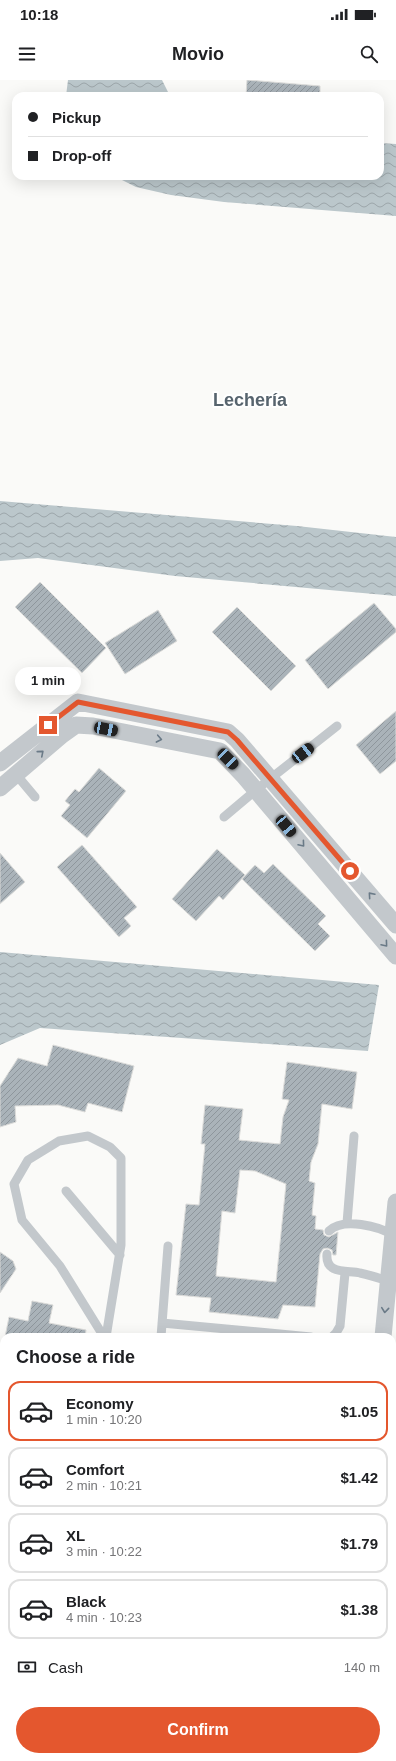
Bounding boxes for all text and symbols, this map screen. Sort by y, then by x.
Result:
text: 10:18 [20,6,58,23]
icon: menu [16,43,38,65]
icon: search [358,43,380,65]
text: Movio [172,44,224,64]
text: Pickup [52,109,101,126]
text: Drop-off [52,147,111,164]
district label: Lechería [213,390,288,410]
callout: 1 min [15,667,81,695]
text: 1 min [31,673,65,688]
route end [39,716,57,734]
car [93,721,119,737]
one-way arrow [156,734,162,743]
car [290,741,316,765]
car [215,746,241,772]
one-way arrow [36,751,43,758]
car [274,813,298,839]
one-way arrow [297,840,304,847]
route start [341,862,359,880]
one-way arrow [368,892,375,900]
one-way arrow [381,939,388,947]
one-way arrow [381,1307,390,1314]
text: Choose a ride [16,1347,135,1367]
icon: car [18,1393,54,1429]
text: Economy [66,1395,134,1412]
text: $1.05 [340,1403,378,1420]
text: 1 min · 10:20 [66,1412,142,1427]
icon: car [18,1459,54,1495]
text: Comfort [66,1461,124,1478]
text: $1.42 [340,1469,378,1486]
text: 2 min · 10:21 [66,1478,142,1493]
icon: car [18,1525,54,1561]
text: XL [66,1527,85,1544]
text: $1.79 [340,1535,378,1552]
text: 3 min · 10:22 [66,1544,142,1559]
icon: car [18,1591,54,1627]
text: Black [66,1593,106,1610]
text: $1.38 [340,1601,378,1618]
text: 4 min · 10:23 [66,1610,142,1625]
icon: cash [16,1656,38,1678]
text: Cash [48,1659,83,1676]
text: 140 m [344,1660,380,1675]
button: Confirm [16,1707,380,1753]

